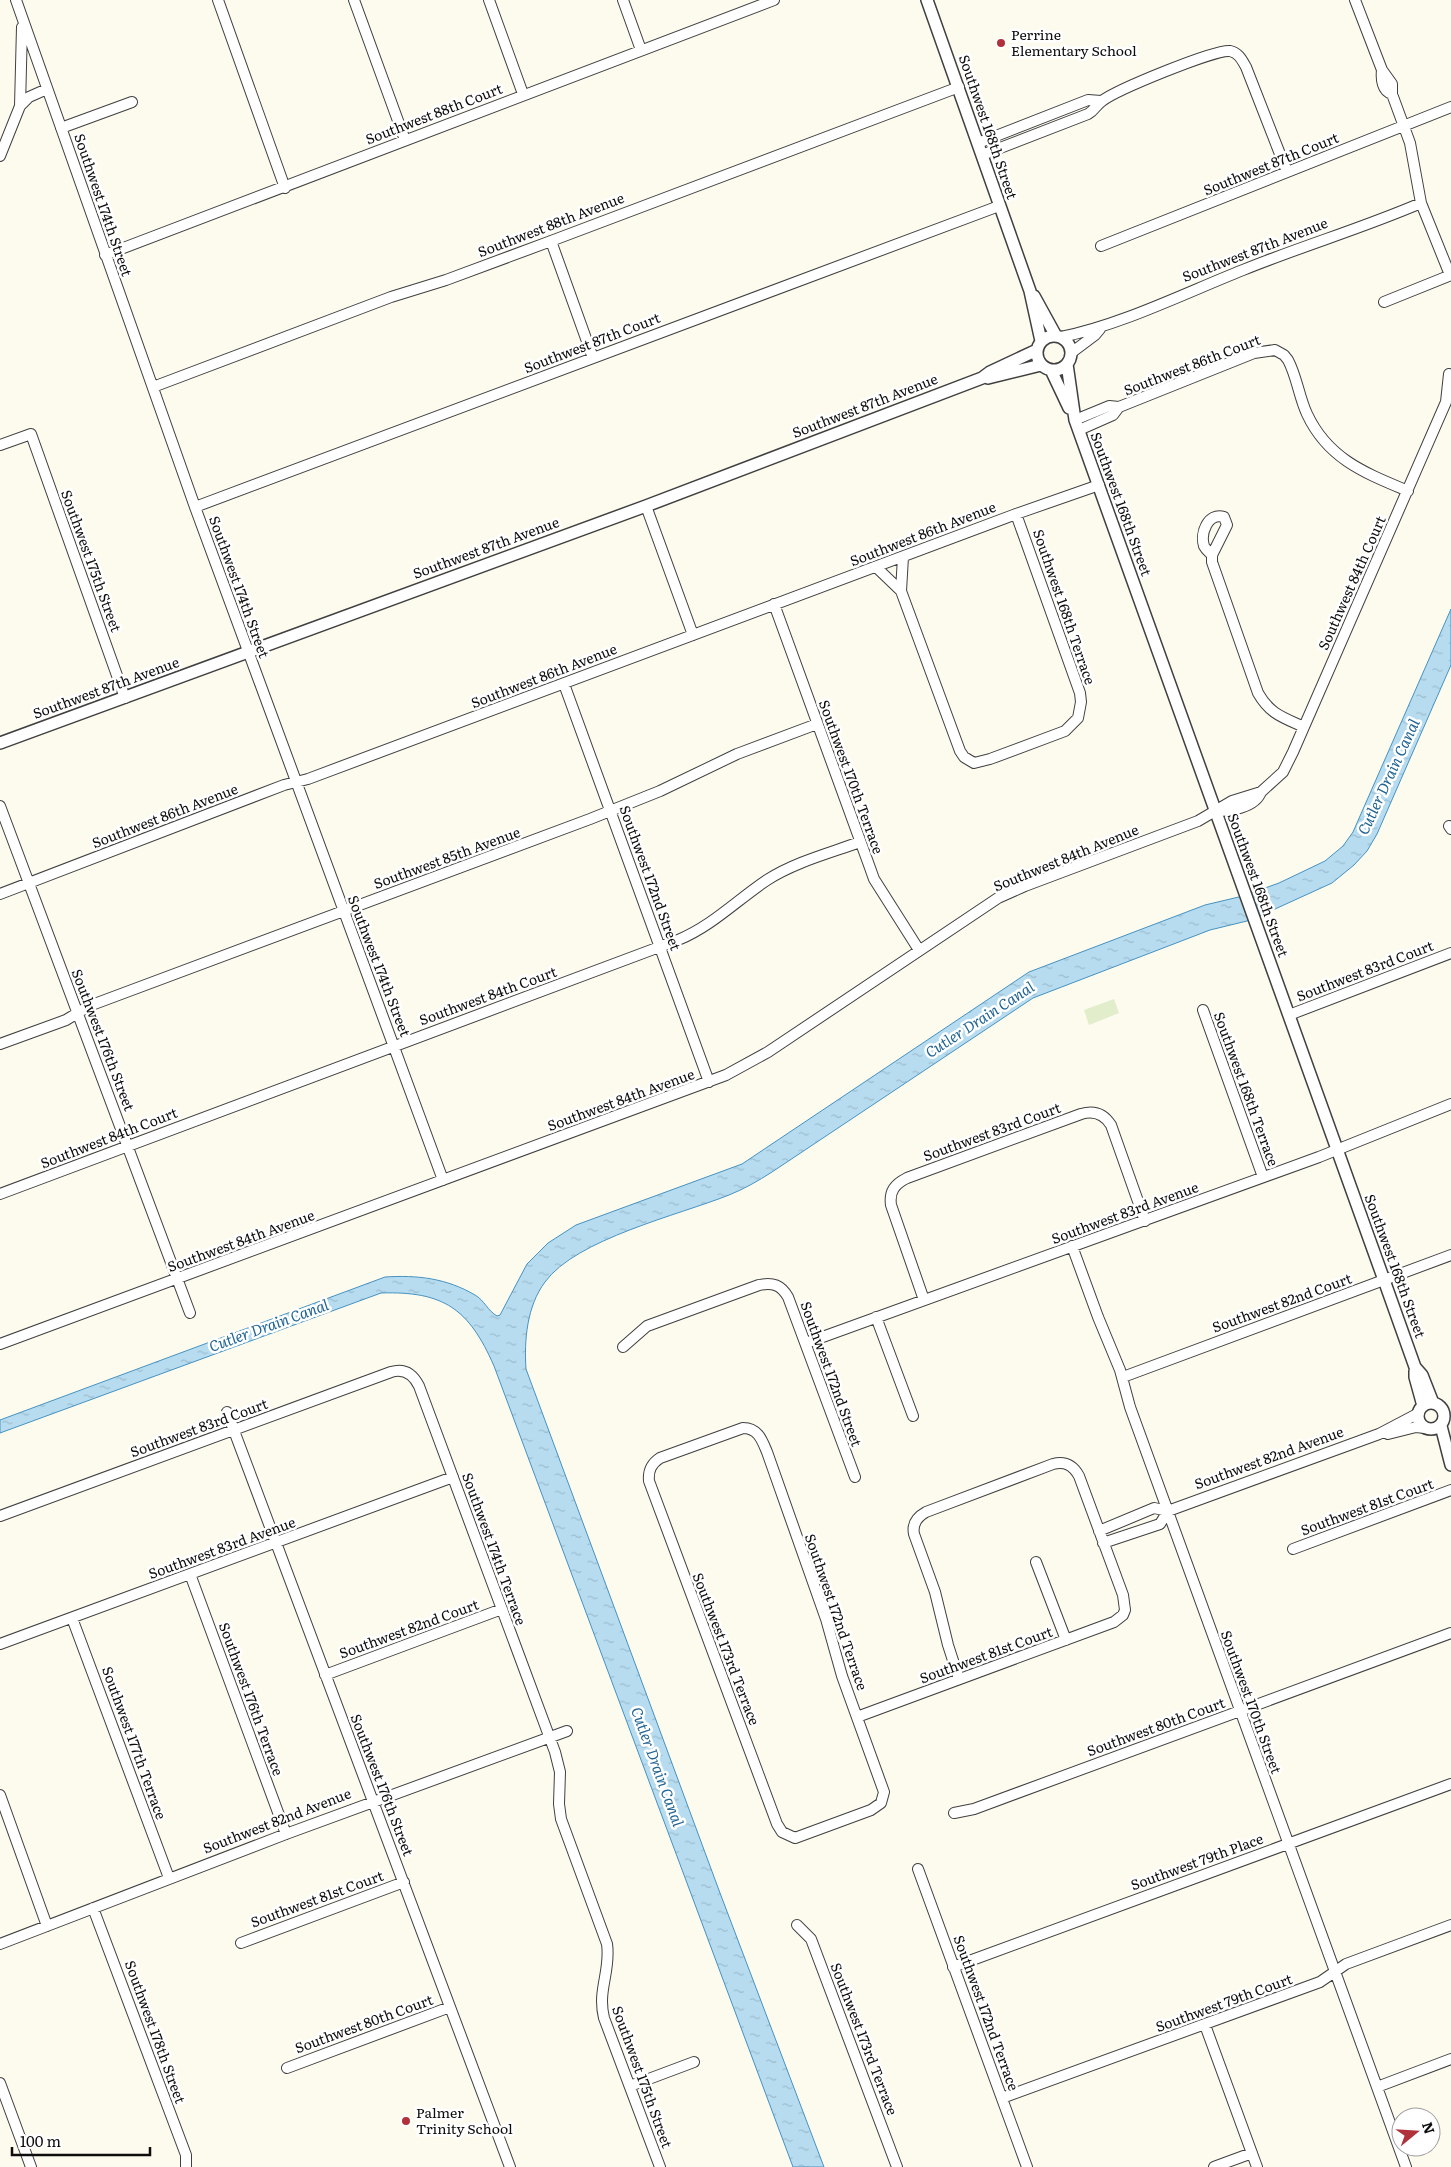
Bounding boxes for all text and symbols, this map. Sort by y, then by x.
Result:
place label: Perrine Elementary School [1011,24,1137,60]
marker: Perrine Elementary School [995,37,1007,49]
street label: Southwest 168th Street [955,52,1023,202]
street label: Southwest 88th Court [362,78,505,148]
street label: Southwest 87th Court [1200,127,1342,199]
street label: Southwest 174th Street [70,131,138,279]
street label: Southwest 88th Avenue [475,187,627,261]
street label: Southwest 87th Avenue [1179,212,1330,286]
street label: Southwest 87th Court [521,307,663,377]
street label: Southwest 86th Court [1120,329,1263,399]
street label: Southwest 87th Avenue [789,368,940,442]
street label: Southwest 168th Street [1087,429,1157,579]
street label: Southwest 175th Street [57,487,127,635]
street label: Southwest 86th Avenue [847,496,999,570]
street label: Southwest 87th Avenue [410,511,562,583]
street label: Southwest 84th Court [1312,512,1390,653]
street label: Southwest 174th Street [205,513,275,661]
street label: Southwest 168th Terrace [1029,526,1101,687]
street label: Southwest 86th Avenue [468,638,620,712]
street label: Southwest 87th Avenue [30,651,182,723]
street label: Southwest 170th Terrace [815,697,889,856]
water label: Cutler Drain Canal [1351,714,1425,838]
street label: Southwest 86th Avenue [89,778,241,852]
street label: Southwest 172nd Street [615,802,687,953]
street label: Southwest 168th Street [1224,810,1294,960]
street label: Southwest 84th Avenue [990,819,1141,895]
street label: Southwest 85th Avenue [371,821,523,893]
street label: Southwest 174th Street [344,892,416,1039]
street label: Southwest 83rd Court [1293,935,1436,1005]
street label: Southwest 84th Court [416,961,560,1029]
street label: Southwest 176th Street [68,966,140,1114]
water label: Cutler Drain Canal [920,974,1039,1063]
street label: Southwest 168th Terrace [1210,1009,1284,1169]
street label: Southwest 84th Avenue [544,1063,697,1135]
street label: Southwest 83rd Court [920,1097,1064,1165]
street label: Southwest 84th Court [37,1102,180,1172]
street label: Southwest 83rd Avenue [1048,1176,1201,1248]
street label: Southwest 168th Street [1361,1191,1431,1341]
street label: Southwest 84th Avenue [164,1204,317,1276]
street label: Southwest 82nd Court [1209,1267,1355,1337]
water label: Cutler Drain Canal [205,1292,332,1357]
street label: Southwest 172nd Street [796,1298,868,1449]
street label: Southwest 83rd Court [127,1393,271,1461]
street label: Southwest 82nd Avenue [1191,1421,1346,1493]
street label: Southwest 174th Terrace [458,1470,532,1628]
street label: Southwest 81st Court [1297,1473,1436,1539]
street label: Southwest 83rd Avenue [145,1511,298,1583]
street label: Southwest 172nd Terrace [801,1531,873,1693]
street label: Southwest 173rd Terrace [689,1569,765,1728]
street label: Southwest 82nd Court [336,1593,482,1663]
street label: Southwest 176th Terrace [215,1619,289,1778]
street label: Southwest 81st Court [916,1621,1055,1687]
street label: Southwest 170th Street [1217,1627,1287,1776]
street label: Southwest 177th Terrace [98,1663,172,1822]
street label: Southwest 80th Court [1084,1692,1228,1760]
water label: Cutler Drain Canal [626,1703,691,1830]
street label: Southwest 176th Street [347,1711,419,1859]
street label: Southwest 82nd Avenue [200,1783,354,1858]
street label: Southwest 79th Place [1128,1828,1266,1894]
street label: Southwest 81st Court [247,1865,386,1931]
street label: Southwest 172nd Terrace [949,1932,1024,2093]
street label: Southwest 178th Street [121,1957,191,2106]
street label: Southwest 173rd Terrace [827,1959,903,2118]
street label: Southwest 79th Court [1153,1968,1295,2036]
street label: Southwest 80th Court [292,1989,436,2057]
street label: Southwest 175th Street [608,2003,678,2151]
place label: Palmer Trinity School [416,2102,513,2138]
north arrow [1391,2107,1441,2157]
marker: Palmer Trinity School [400,2115,412,2127]
text: N [1418,2119,1441,2137]
scale bar [12,2124,150,2156]
text: 100 m [20,2129,61,2152]

